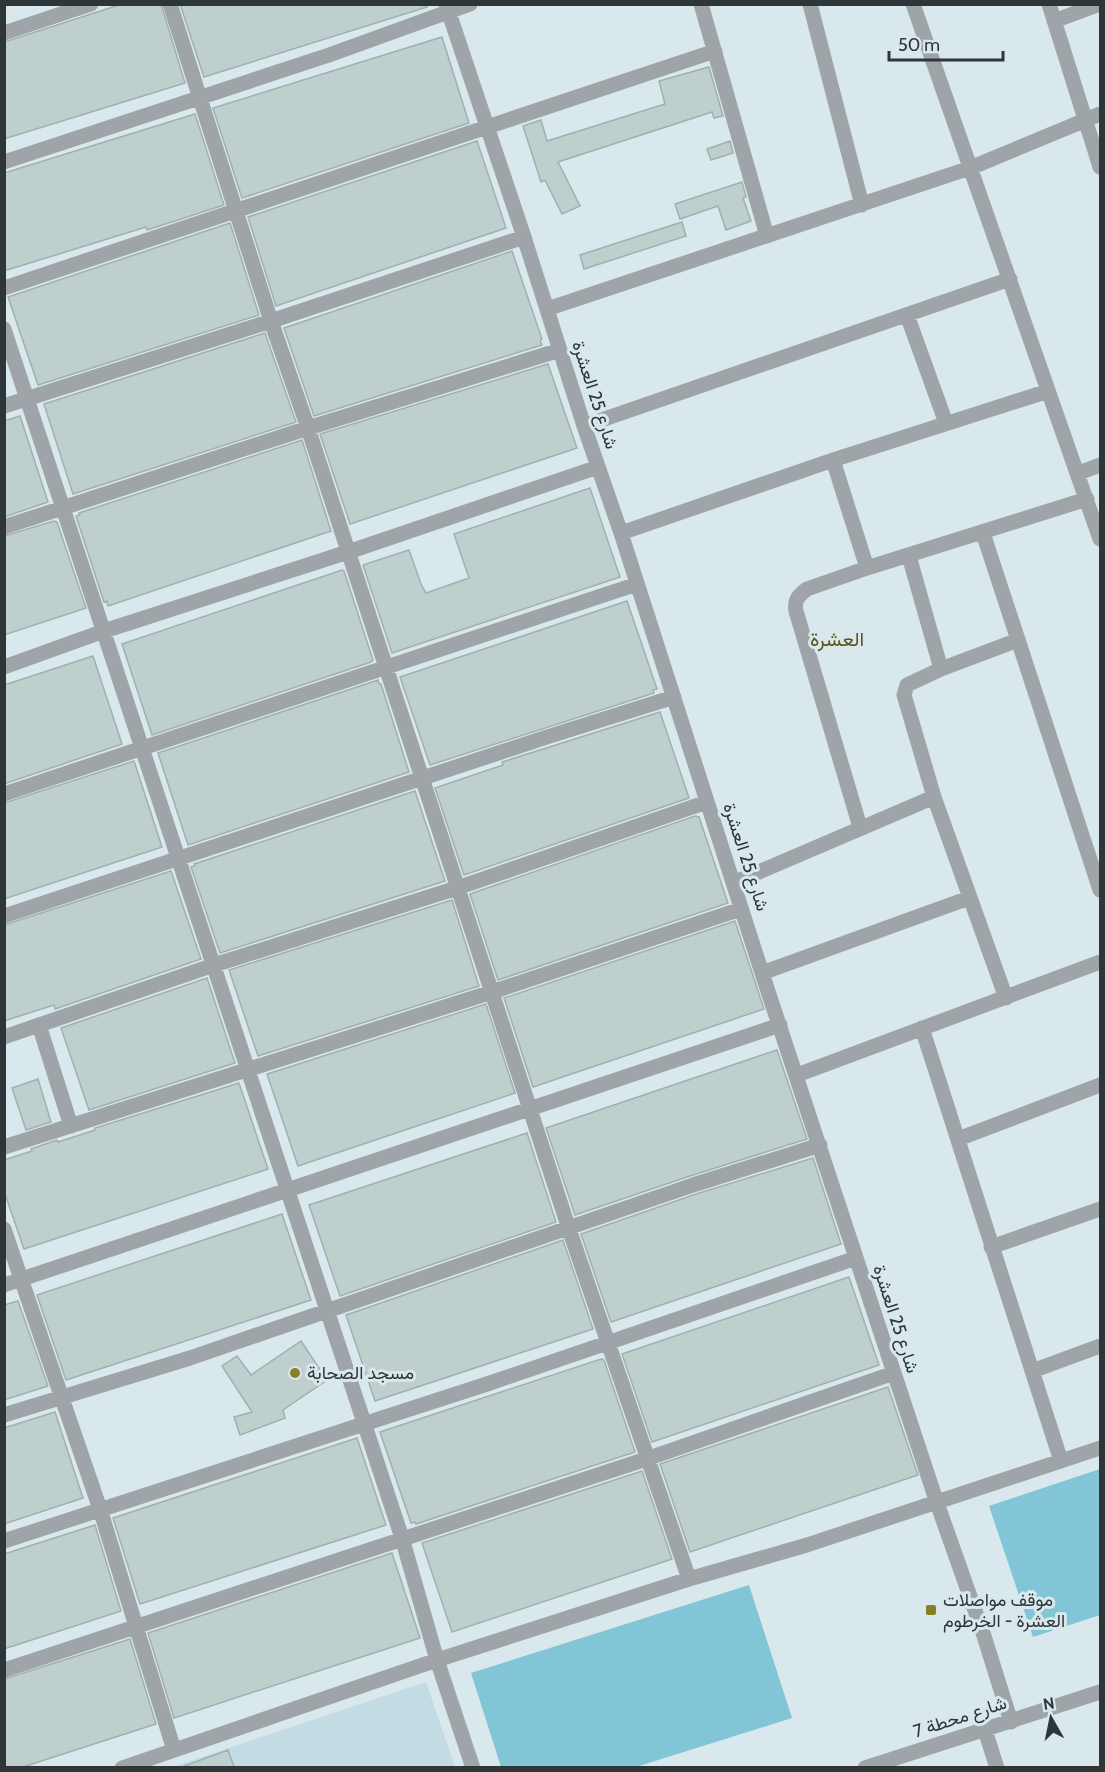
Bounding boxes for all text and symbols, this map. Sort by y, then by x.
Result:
scale bar [889,24,1003,62]
text: 50 m [898,34,940,56]
street label: شارع 25 العشرة [566,338,623,452]
district label: العشرة [810,627,864,652]
street label: شارع 25 العشرة [717,800,774,914]
street label: شارع 25 العشرة [867,1262,924,1376]
place label: مسجد الصحابة [307,1362,414,1384]
marker: مسجد الصحابة [288,1366,302,1380]
place label: موقف مواصلات العشرة - الخرطوم [943,1589,1065,1633]
marker: موقف مواصلات العشرة - الخرطوم [924,1603,938,1617]
north arrow [1021,1688,1081,1748]
street label: شارع محطة 7 [911,1692,1010,1743]
text: N [1042,1693,1056,1714]

